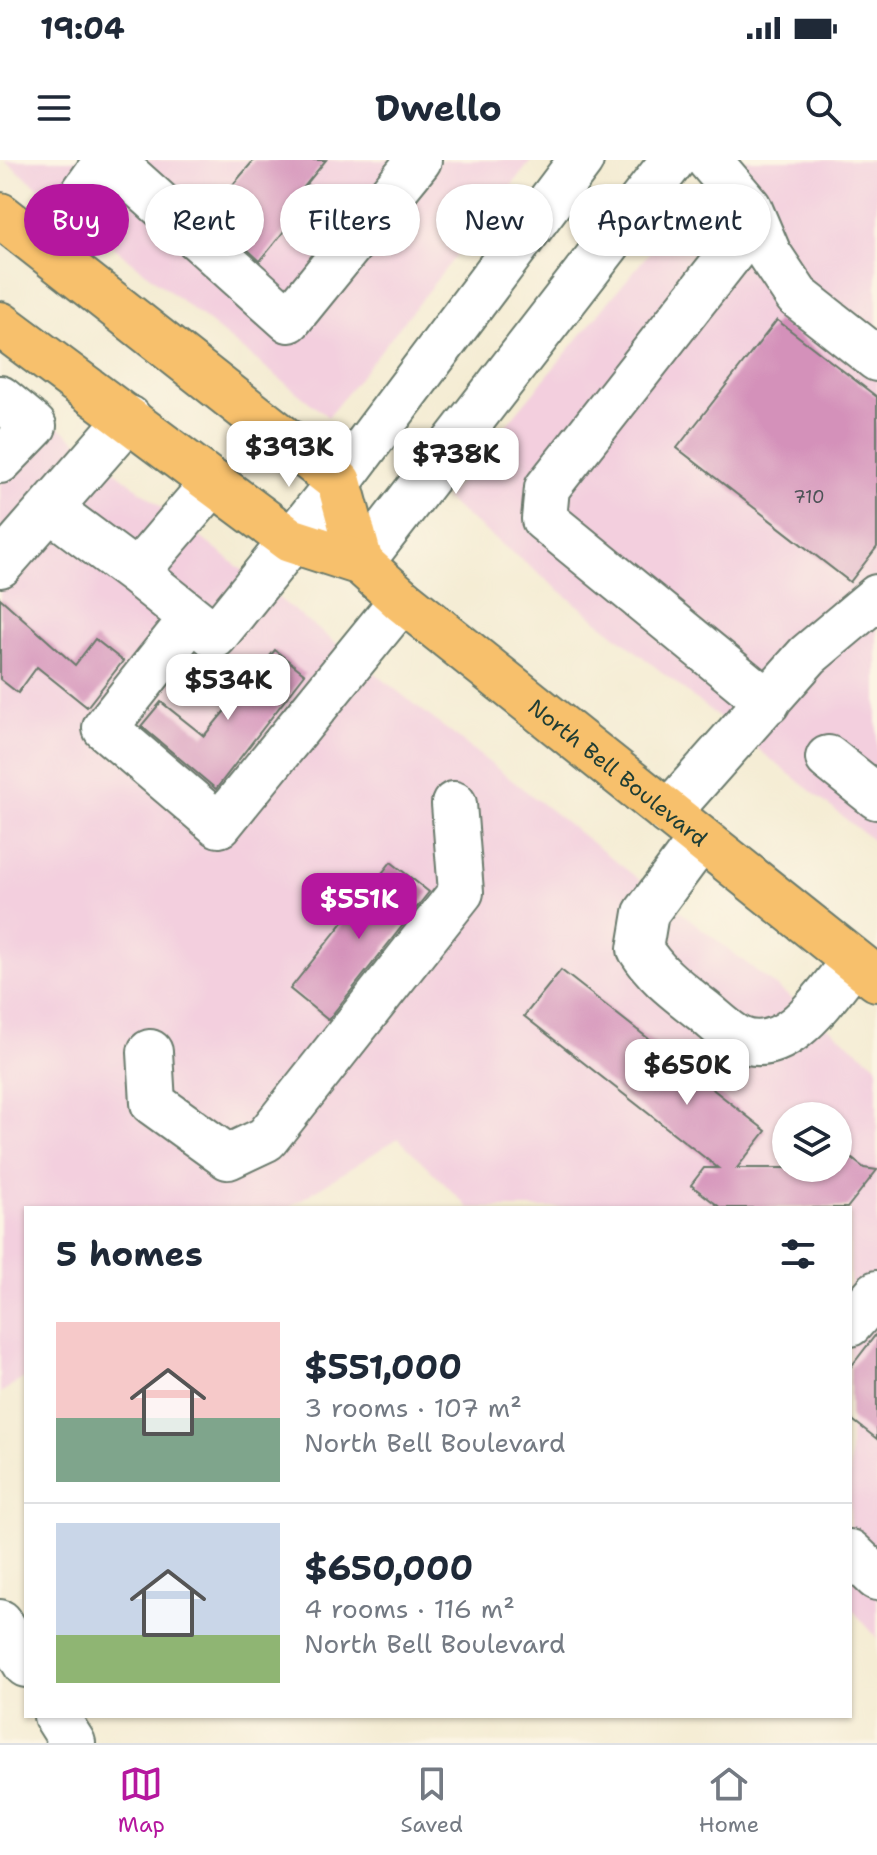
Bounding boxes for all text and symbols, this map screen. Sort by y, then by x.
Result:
text: 19:04 [40,8,125,49]
text: Dwello [375,84,502,133]
icon: menu [32,86,76,130]
icon: search [801,86,845,130]
chip: Buy [24,184,129,256]
chip: Rent [145,184,264,256]
chip: Filters [280,184,420,256]
chip: New [436,184,553,256]
chip: Apartment [569,184,771,256]
pin: $393K [233,421,345,489]
pin: $738K [400,428,512,496]
text: $393K [245,429,333,464]
text: $738K [412,436,500,471]
house number: 710 [793,485,825,509]
pin: $534K [172,654,284,722]
text: $534K [184,662,272,697]
street label: North Bell Boulevard [522,692,714,853]
pin: $551K [303,873,415,941]
text: $551K [320,881,398,916]
pin: $650K [631,1039,743,1107]
text: $650K [643,1047,731,1082]
map controls [772,1102,852,1182]
button: layers [772,1102,852,1182]
text: 5 homes [56,1231,203,1277]
icon: filters [776,1232,820,1276]
text: $551,000 [304,1344,462,1390]
icon: home [120,1354,216,1450]
text: 3 rooms · 107 m² [304,1390,522,1425]
text: North Bell Boulevard [304,1425,566,1460]
text: $650,000 [304,1545,473,1591]
icon: home [120,1555,216,1651]
text: 4 rooms · 116 m² [304,1591,515,1626]
text: North Bell Boulevard [304,1626,566,1661]
tab: Map [118,1762,165,1839]
tab: Saved [401,1762,463,1839]
tab: Home [699,1762,759,1839]

